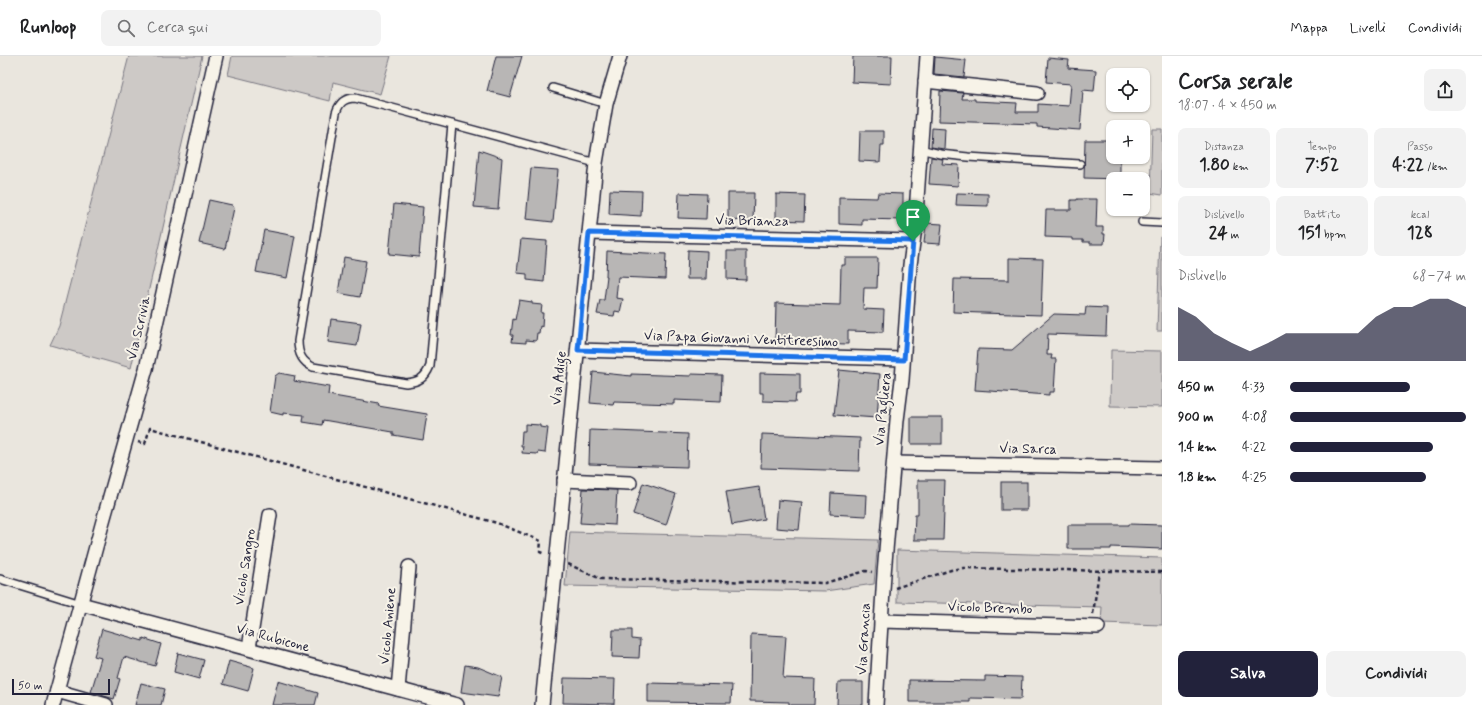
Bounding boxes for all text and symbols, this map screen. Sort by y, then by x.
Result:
search box [101,10,381,46]
text: Runloop [20,15,77,40]
icon: search [115,17,137,39]
text: Cerca qui [147,18,208,38]
text: Mappa [1290,19,1328,37]
text: Livelli [1350,19,1386,37]
text: Condividi [1408,19,1462,37]
map controls [1106,68,1150,216]
button: locate [1106,68,1150,112]
text: Corsa serale [1178,68,1293,96]
button: share [1424,69,1466,111]
text: 18:07 · 4 × 450 m [1178,97,1277,114]
button: + [1106,120,1150,164]
text: Distanza [1204,140,1244,154]
text: Tempo [1307,140,1337,154]
text: Passo [1407,140,1433,154]
text: 1.80 [1199,154,1230,176]
text: 7:52 [1305,154,1339,176]
text: 4:22 [1392,154,1424,176]
text: km [1230,160,1249,174]
text: /km [1424,160,1448,174]
button: − [1106,172,1150,216]
pin [896,200,930,241]
icon: arrive [902,206,924,228]
text: Dislivello [1203,208,1245,222]
text: Battito [1304,208,1340,222]
text: kcal [1411,208,1429,222]
street label: Via Brianza [715,211,789,231]
text: 24 [1209,222,1227,244]
text: 151 [1298,222,1321,244]
text: 128 [1407,222,1433,244]
text: m [1227,228,1239,242]
text: bpm [1321,228,1346,242]
text: Dislivello [1178,268,1227,285]
text: 68–74 m [1413,268,1466,285]
street label: Via Scrivia [123,294,155,362]
street label: Via Papa Giovanni Ventitreesimo [644,327,838,351]
street label: Via Adige [547,350,573,406]
street label: Via Pagliera [870,371,898,447]
text: 450 m [1178,379,1214,396]
text: 4:33 [1242,379,1264,396]
text: 900 m [1178,409,1214,426]
text: 4:08 [1242,409,1267,426]
street label: Via Sarca [999,439,1057,459]
text: 1.4 km [1178,439,1217,456]
text: 4:22 [1242,439,1266,456]
text: 1.8 km [1178,469,1216,486]
text: 4:25 [1242,469,1266,486]
street label: Vicolo Sangro [230,527,261,607]
street label: Vicolo Aniene [376,587,400,665]
street label: Vicolo Brembo [947,598,1033,618]
street label: Via Grancia [853,602,875,675]
street label: Via Rubicone [234,620,312,657]
button: Salva [1178,651,1318,697]
button: Condividi [1326,651,1466,697]
scale bar [12,677,110,696]
text: 50 m [18,679,43,693]

